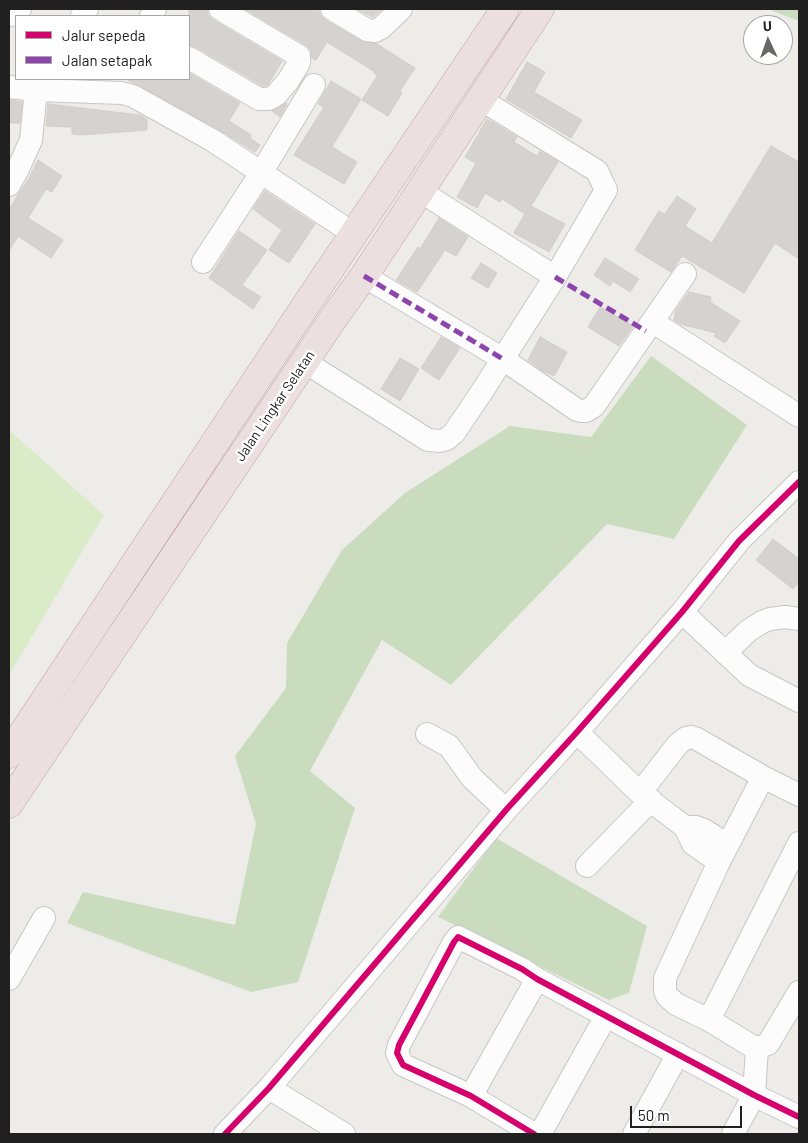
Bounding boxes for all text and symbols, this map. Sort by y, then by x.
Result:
legend [15,15,190,80]
north arrow [743,15,793,65]
text: U [762,17,772,34]
text: Jalur sepeda [62,26,146,44]
text: Jalan setapak [62,51,152,69]
street label: Jalan Lingkar Selatan [232,347,318,465]
scale bar [633,1096,746,1128]
text: 50 m [638,1106,670,1124]

